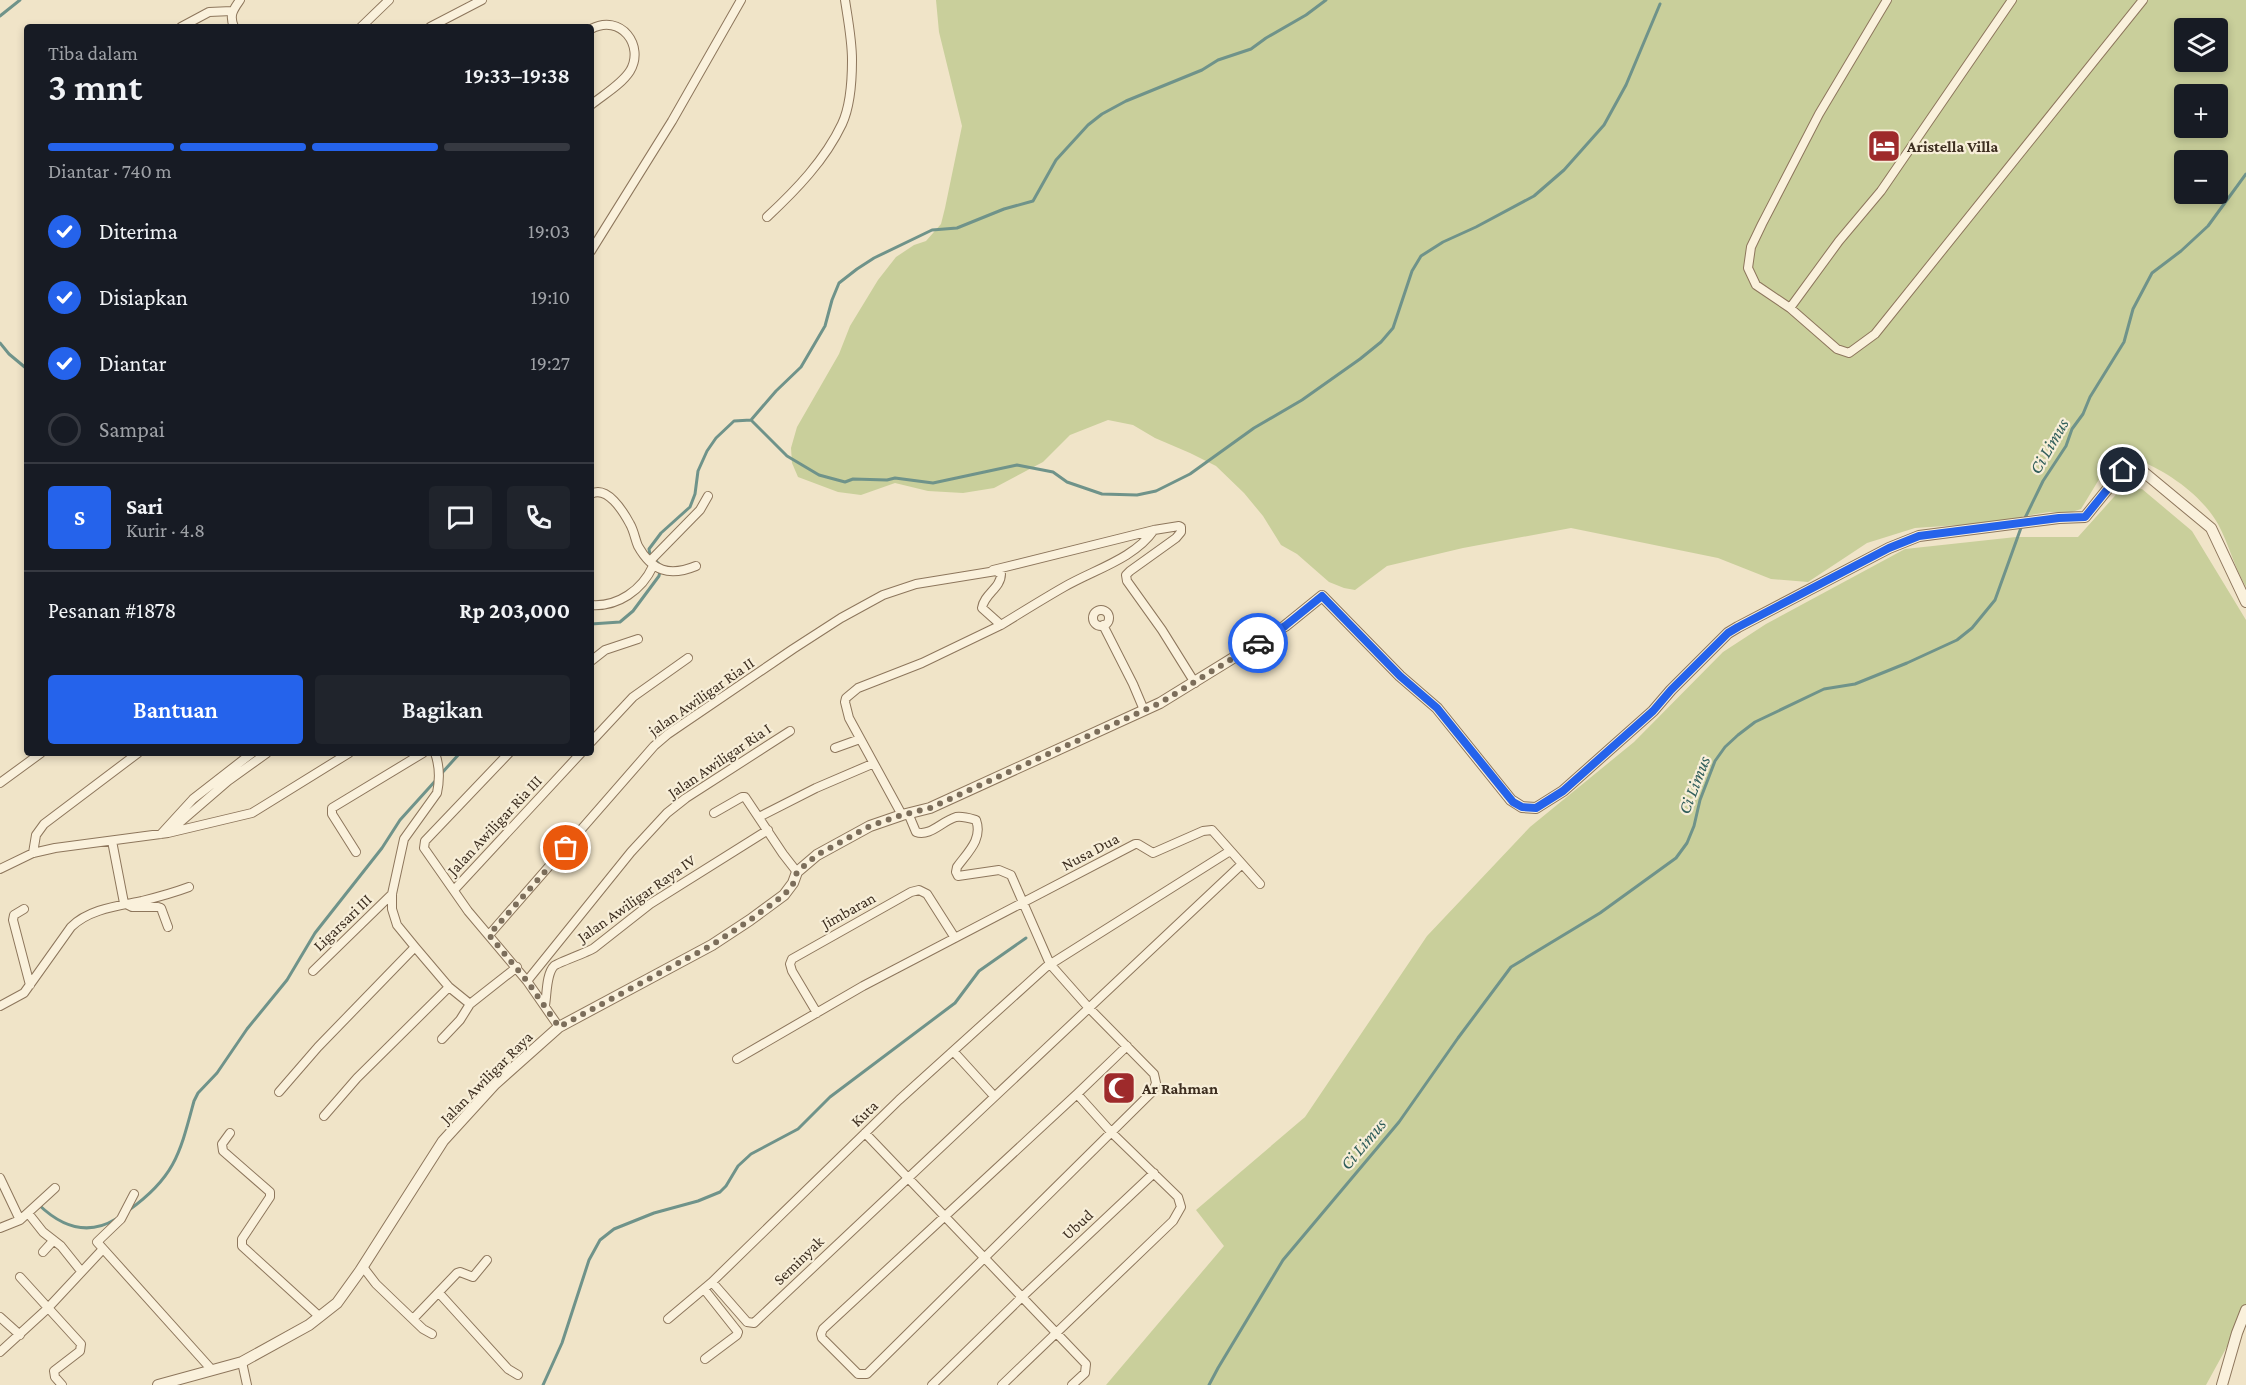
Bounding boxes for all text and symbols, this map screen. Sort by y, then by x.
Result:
map controls [2174,18,2228,204]
button: layers [2174,18,2228,72]
text: Tiba dalam [48,42,138,64]
text: 19:33–19:38 [465,63,570,88]
text: 3 mnt [48,65,142,108]
button: + [2174,84,2228,138]
hotel icon: Aristella Villa [1866,128,1902,164]
place label: Aristella Villa [1906,138,1998,155]
button: − [2174,150,2228,204]
text: Diantar · 740 m [48,160,172,182]
icon: check [48,215,81,248]
text: Diterima [99,219,178,244]
text: 19:03 [528,220,570,242]
icon: check [48,281,81,314]
text: Disiapkan [99,285,188,310]
text: 19:10 [531,286,570,308]
icon: check [48,347,81,380]
text: Diantar [99,351,167,376]
text: 19:27 [530,352,570,374]
water label: Ci Limus [2025,414,2073,477]
text: Sampai [99,417,165,442]
pin [2097,444,2148,495]
icon: home [2106,453,2139,486]
button: chat [429,486,492,549]
button: phone [507,486,570,549]
text: Sari [126,494,163,519]
text: S [74,505,85,530]
text: Kurir · 4.8 [126,519,205,541]
text: Pesanan #1878 [48,598,176,623]
text: Rp 203,000 [459,598,570,623]
courier [1228,613,1288,673]
icon: car [1242,627,1275,660]
street label: jalan Awiligar Ria II [645,654,758,740]
button: Bantuan [48,675,303,744]
button: Bagikan [315,675,570,744]
street label: Jalan Awiligar Ria I [663,720,775,803]
water label: Ci Limus [1674,753,1714,817]
street label: Jalan Awiligar Ria III [442,772,546,881]
pin [540,822,591,873]
street label: Nusa Dua [1059,829,1122,874]
icon: bag [549,831,582,864]
street label: Jalan Awiligar Raya IV [572,851,700,947]
street label: Jimbaran [817,889,879,934]
street label: Ligarsari III [310,890,376,955]
street label: Jalan Awiligar Raya [435,1027,537,1129]
mosque icon: Ar Rahman [1101,1070,1137,1106]
place label: Ar Rahman [1141,1080,1218,1097]
street label: Kuta [848,1096,881,1130]
water label: Ci Limus [1336,1114,1390,1174]
street label: Ubud [1059,1206,1097,1243]
street label: Seminyak [770,1232,828,1289]

